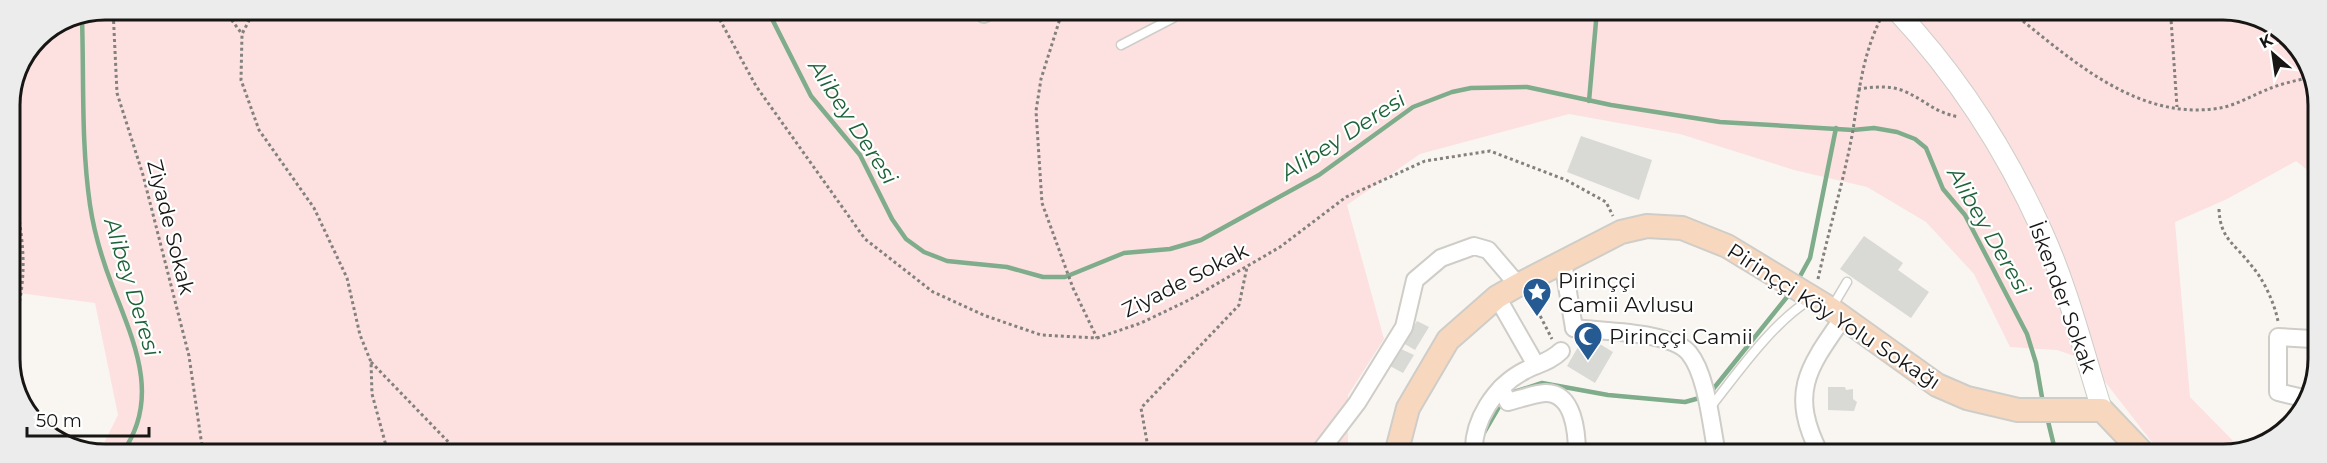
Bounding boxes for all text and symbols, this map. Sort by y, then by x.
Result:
north arrow [2243,24,2303,84]
text: K [2256,30,2277,52]
water label: Alibey Deresi [802,53,903,190]
water label: Alibey Deresi [1274,86,1411,187]
street label: Ziyade Sokak [142,157,200,298]
water label: Alibey Deresi [1940,160,2037,300]
water label: Alibey Deresi [98,213,166,360]
street label: İskender Sokak [2024,218,2102,377]
street label: Ziyade Sokak [1118,237,1253,323]
street label: Pirinççi Köy Yolu Sokağı [1723,238,1945,394]
place label: Pirinççi Camii Avlusu [1558,268,1694,317]
place icon: Pirinççi Camii Avlusu [1521,276,1553,318]
mosque icon: Pirinççi Camii [1572,320,1604,362]
place label: Pirinççi Camii [1609,324,1753,349]
scale bar [27,400,148,438]
text: 50 m [36,410,82,432]

